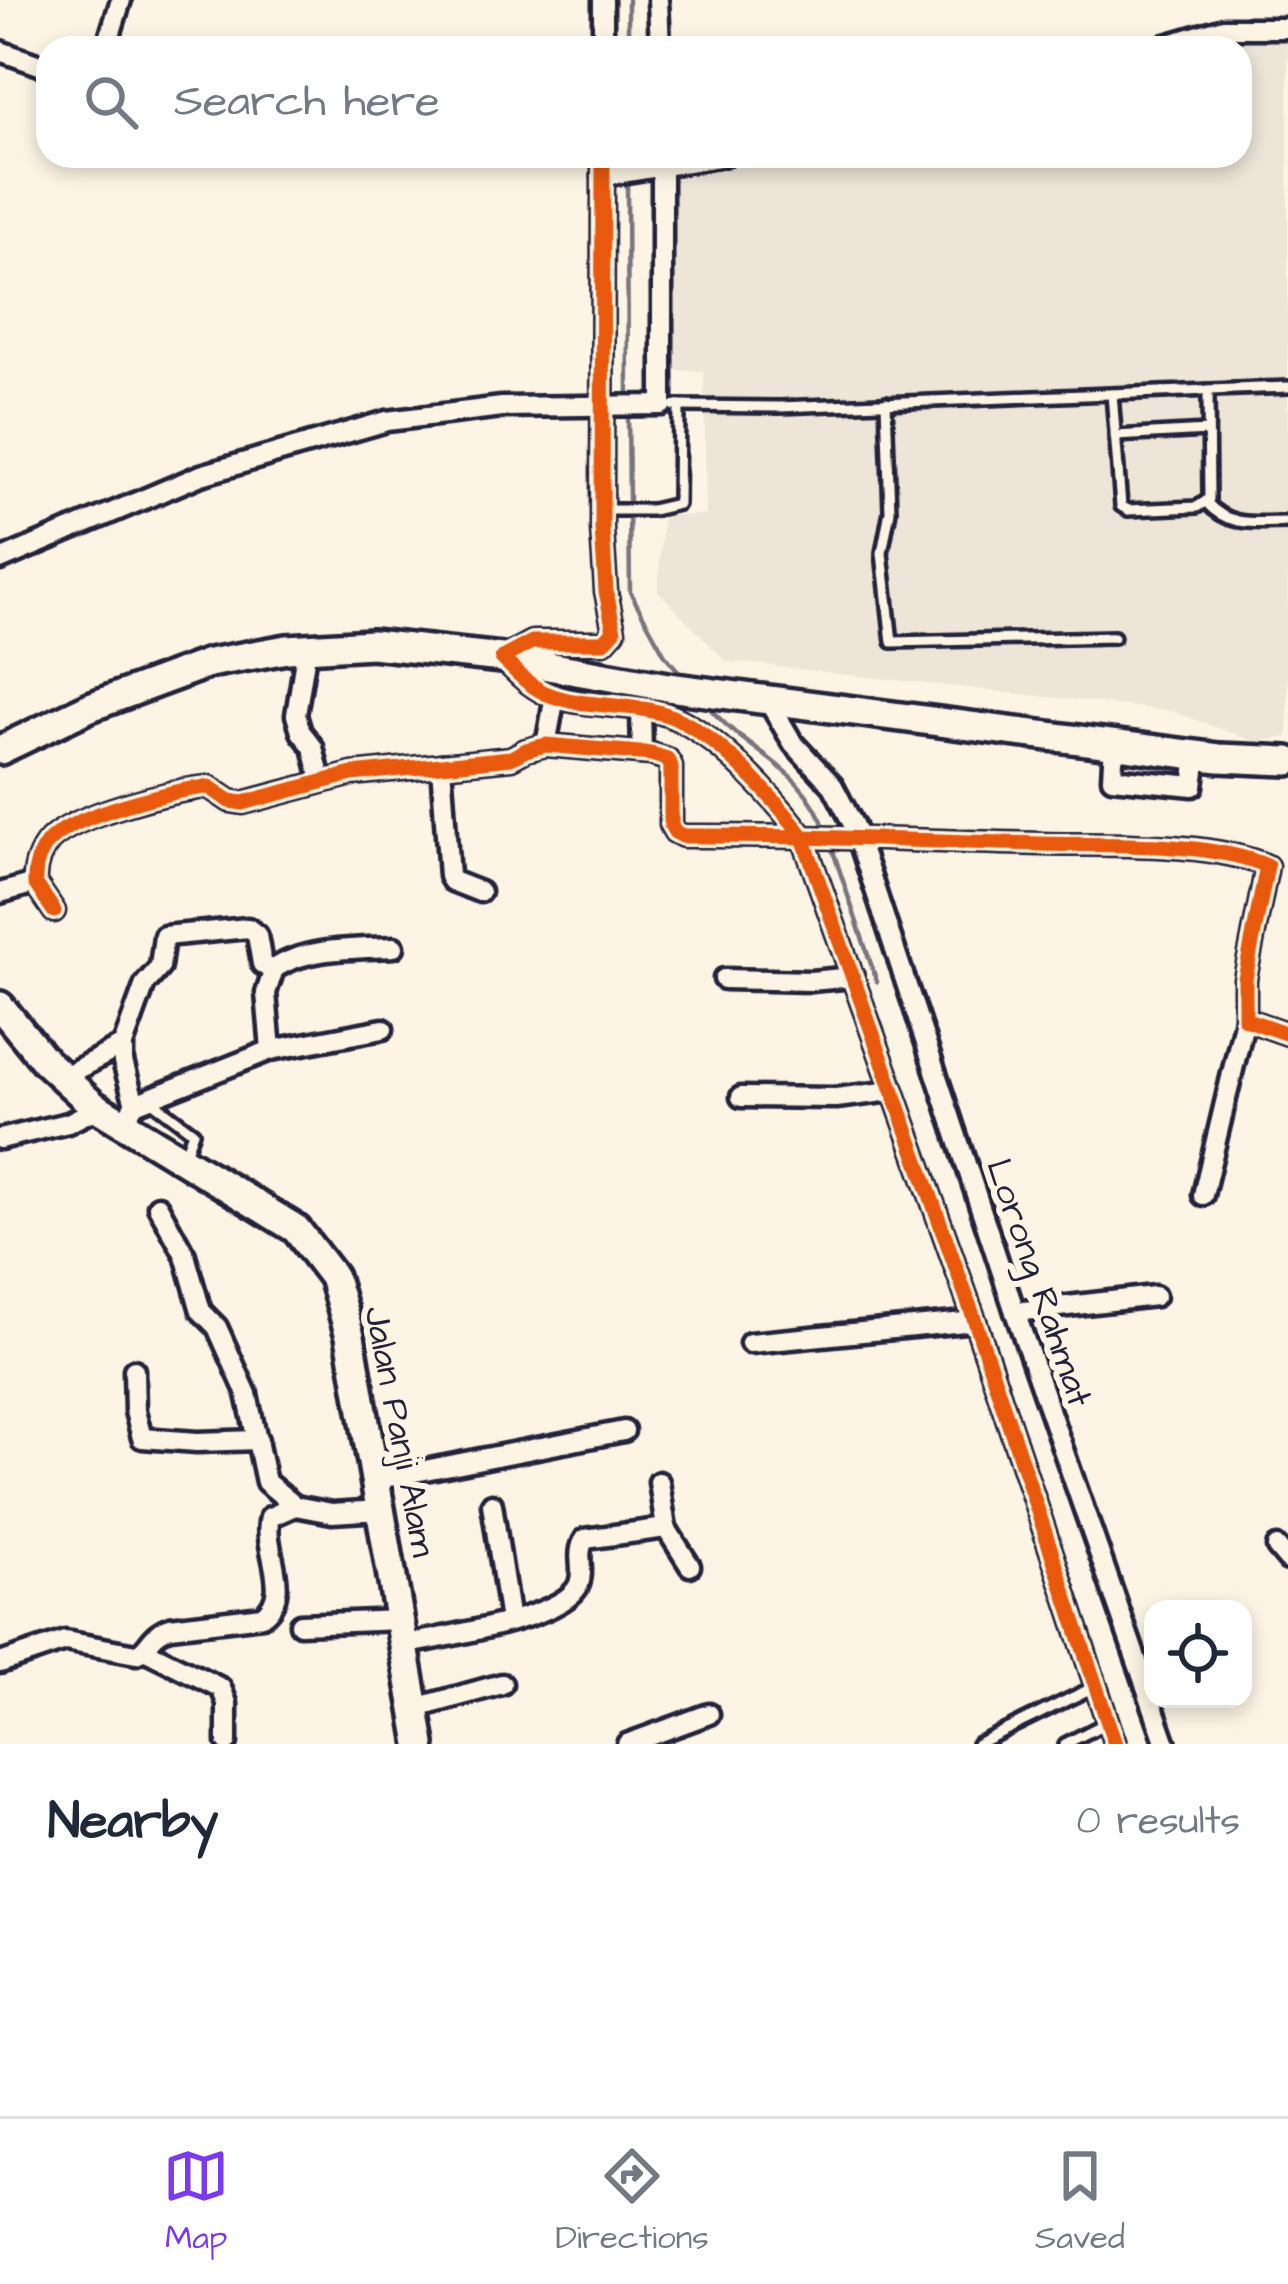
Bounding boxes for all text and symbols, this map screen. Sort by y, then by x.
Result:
search box [36,36,1252,168]
icon: search [78,69,144,135]
text: Search here [174,71,440,133]
street label: Lorong Rahmat [971,1152,1105,1414]
street label: Jalan Panji Alam [350,1302,449,1561]
map controls [1144,1600,1252,1708]
button: locate [1144,1600,1252,1708]
text: Nearby [48,1787,218,1858]
text: 0 results [1076,1795,1240,1849]
tab: Map [163,2143,229,2261]
tab: Directions [555,2143,709,2261]
tab: Saved [1035,2143,1125,2261]

